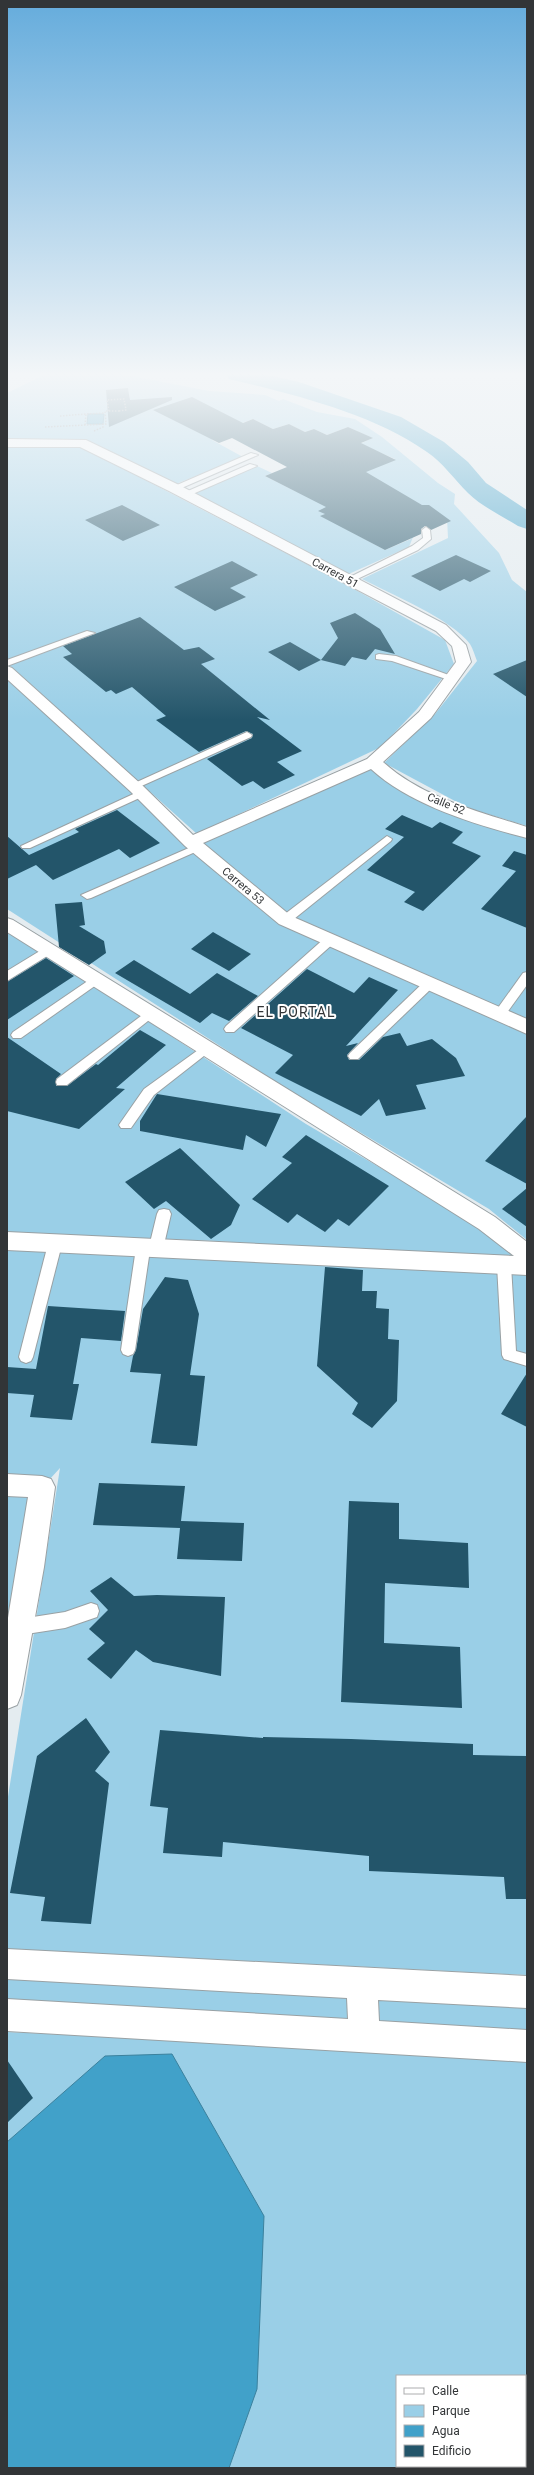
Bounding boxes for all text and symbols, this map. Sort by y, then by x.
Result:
street label: Carrera 51 [309,555,361,591]
street label: Calle 52 [425,791,467,817]
street label: Carrera 53 [219,865,267,907]
district label: EL PORTAL [257,1004,336,1020]
legend [396,2375,526,2467]
text: Calle [432,2384,459,2398]
text: Parque [432,2404,470,2418]
text: Agua [432,2424,460,2438]
text: Edificio [432,2444,471,2458]

